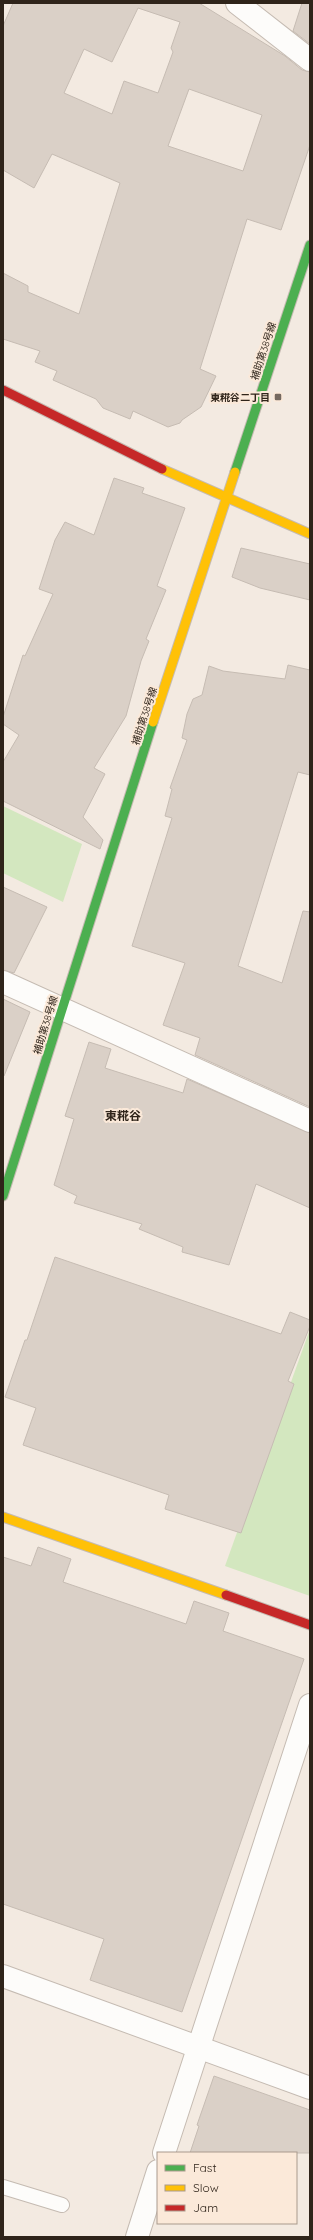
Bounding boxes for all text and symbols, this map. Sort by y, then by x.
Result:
street label: 補助第38号線 [248,320,279,382]
place label: 東糀谷二丁目 [210,391,270,404]
marker: 東糀谷二丁目 [273,392,283,402]
street label: 補助第38号線 [129,685,160,747]
street label: 補助第38号線 [30,994,61,1056]
district label: 東糀谷 [105,1108,141,1123]
legend [157,2152,297,2224]
text: Fast [193,2160,217,2175]
text: Slow [193,2180,219,2195]
text: Jam [193,2200,218,2215]

